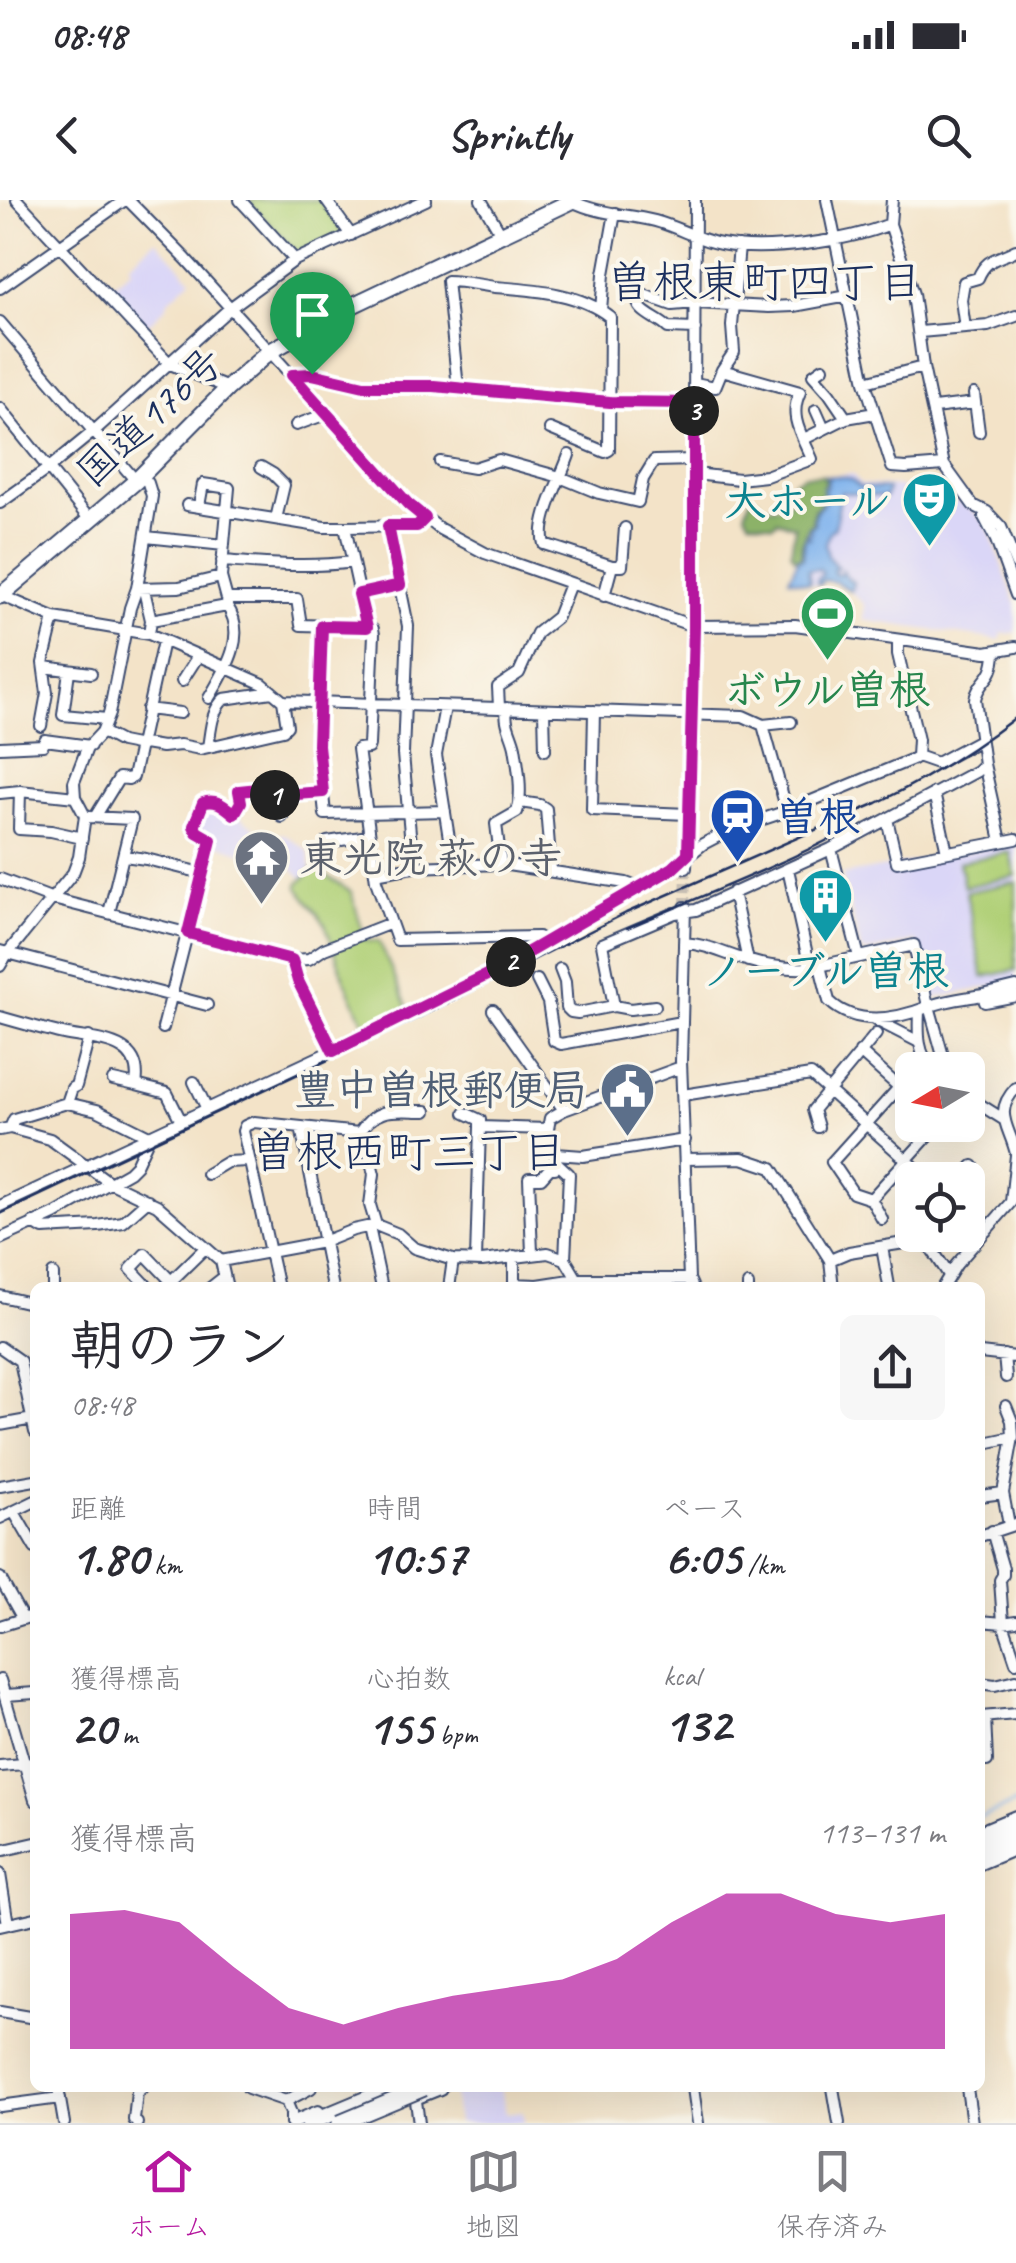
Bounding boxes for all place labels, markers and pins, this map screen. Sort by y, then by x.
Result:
pin [270,272,355,375]
pin: 3 [669,386,719,436]
theatre icon: 大ホール [900,470,960,549]
place label: 大ホール [725,475,891,528]
sports icon: ボウル曽根 [797,584,857,663]
place label: ボウル曽根 [724,664,930,717]
pin: 1 [250,770,300,820]
station icon: 曽根 [707,786,767,865]
place label: 曽根 [776,791,860,844]
temple icon: 東光院 萩の寺 [231,827,291,906]
place label: 東光院 萩の寺 [300,832,562,885]
building icon: ノーブル曽根 [795,865,855,944]
pin: 2 [486,937,536,987]
place label: ノーブル曽根 [701,945,949,998]
public building icon: 豊中曽根郵便局 [597,1059,657,1138]
place label: 豊中曽根郵便局 [294,1064,588,1117]

